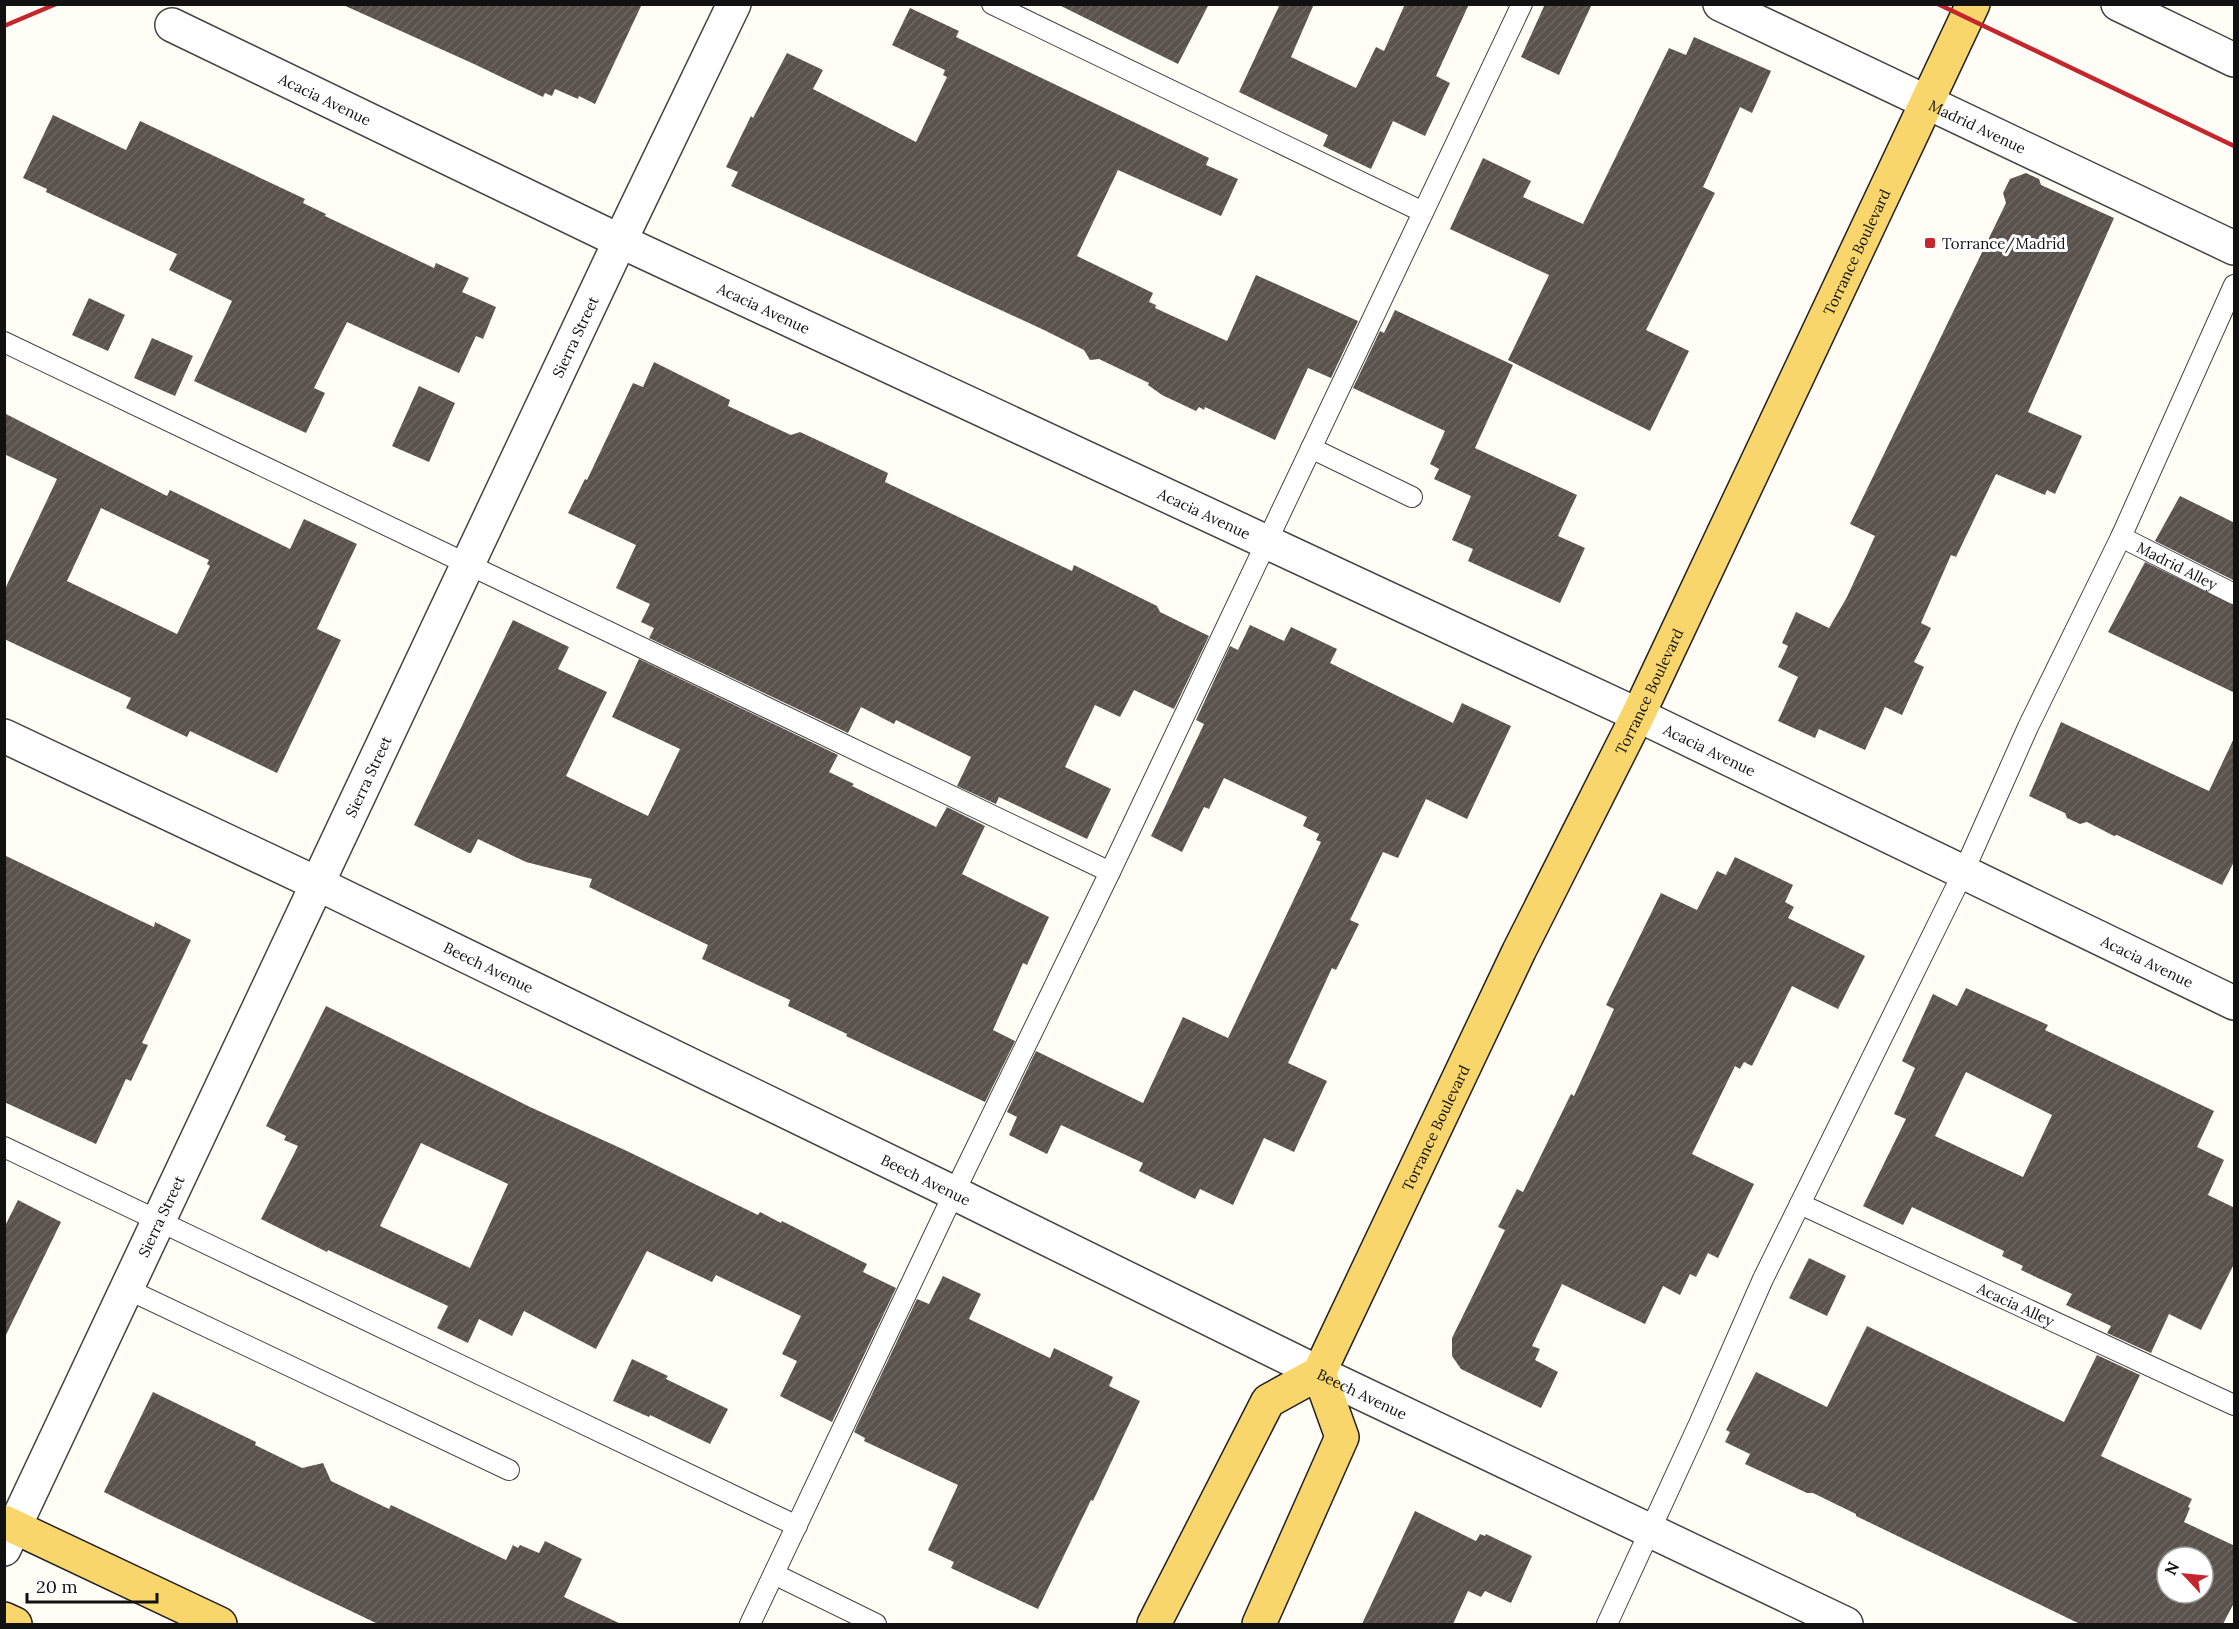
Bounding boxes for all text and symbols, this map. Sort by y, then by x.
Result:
street label: Acacia Avenue [275,68,374,129]
street label: Madrid Avenue [1926,95,2029,157]
street label: Torrance Boulevard [1818,186,1894,318]
place label: Torrance/Madrid [1942,234,2065,254]
marker: Torrance/Madrid [1923,236,1937,250]
street label: Acacia Avenue [714,278,813,338]
street label: Sierra Street [548,293,602,381]
street label: Acacia Avenue [1154,483,1254,543]
street label: Madrid Alley [2134,537,2221,594]
street label: Torrance Boulevard [1610,625,1687,757]
street label: Acacia Avenue [1660,719,1759,780]
street label: Sierra Street [341,732,395,820]
street label: Acacia Avenue [2097,930,2196,991]
street label: Beech Avenue [441,937,537,997]
street label: Torrance Boulevard [1397,1062,1473,1194]
street label: Beech Avenue [878,1150,974,1209]
street label: Sierra Street [133,1172,188,1260]
street label: Acacia Alley [1974,1278,2057,1330]
street label: Beech Avenue [1314,1364,1410,1423]
north arrow [2155,1545,2215,1605]
text: N [2160,1558,2183,1578]
scale bar [27,1566,158,1604]
text: 20 m [36,1575,78,1598]

